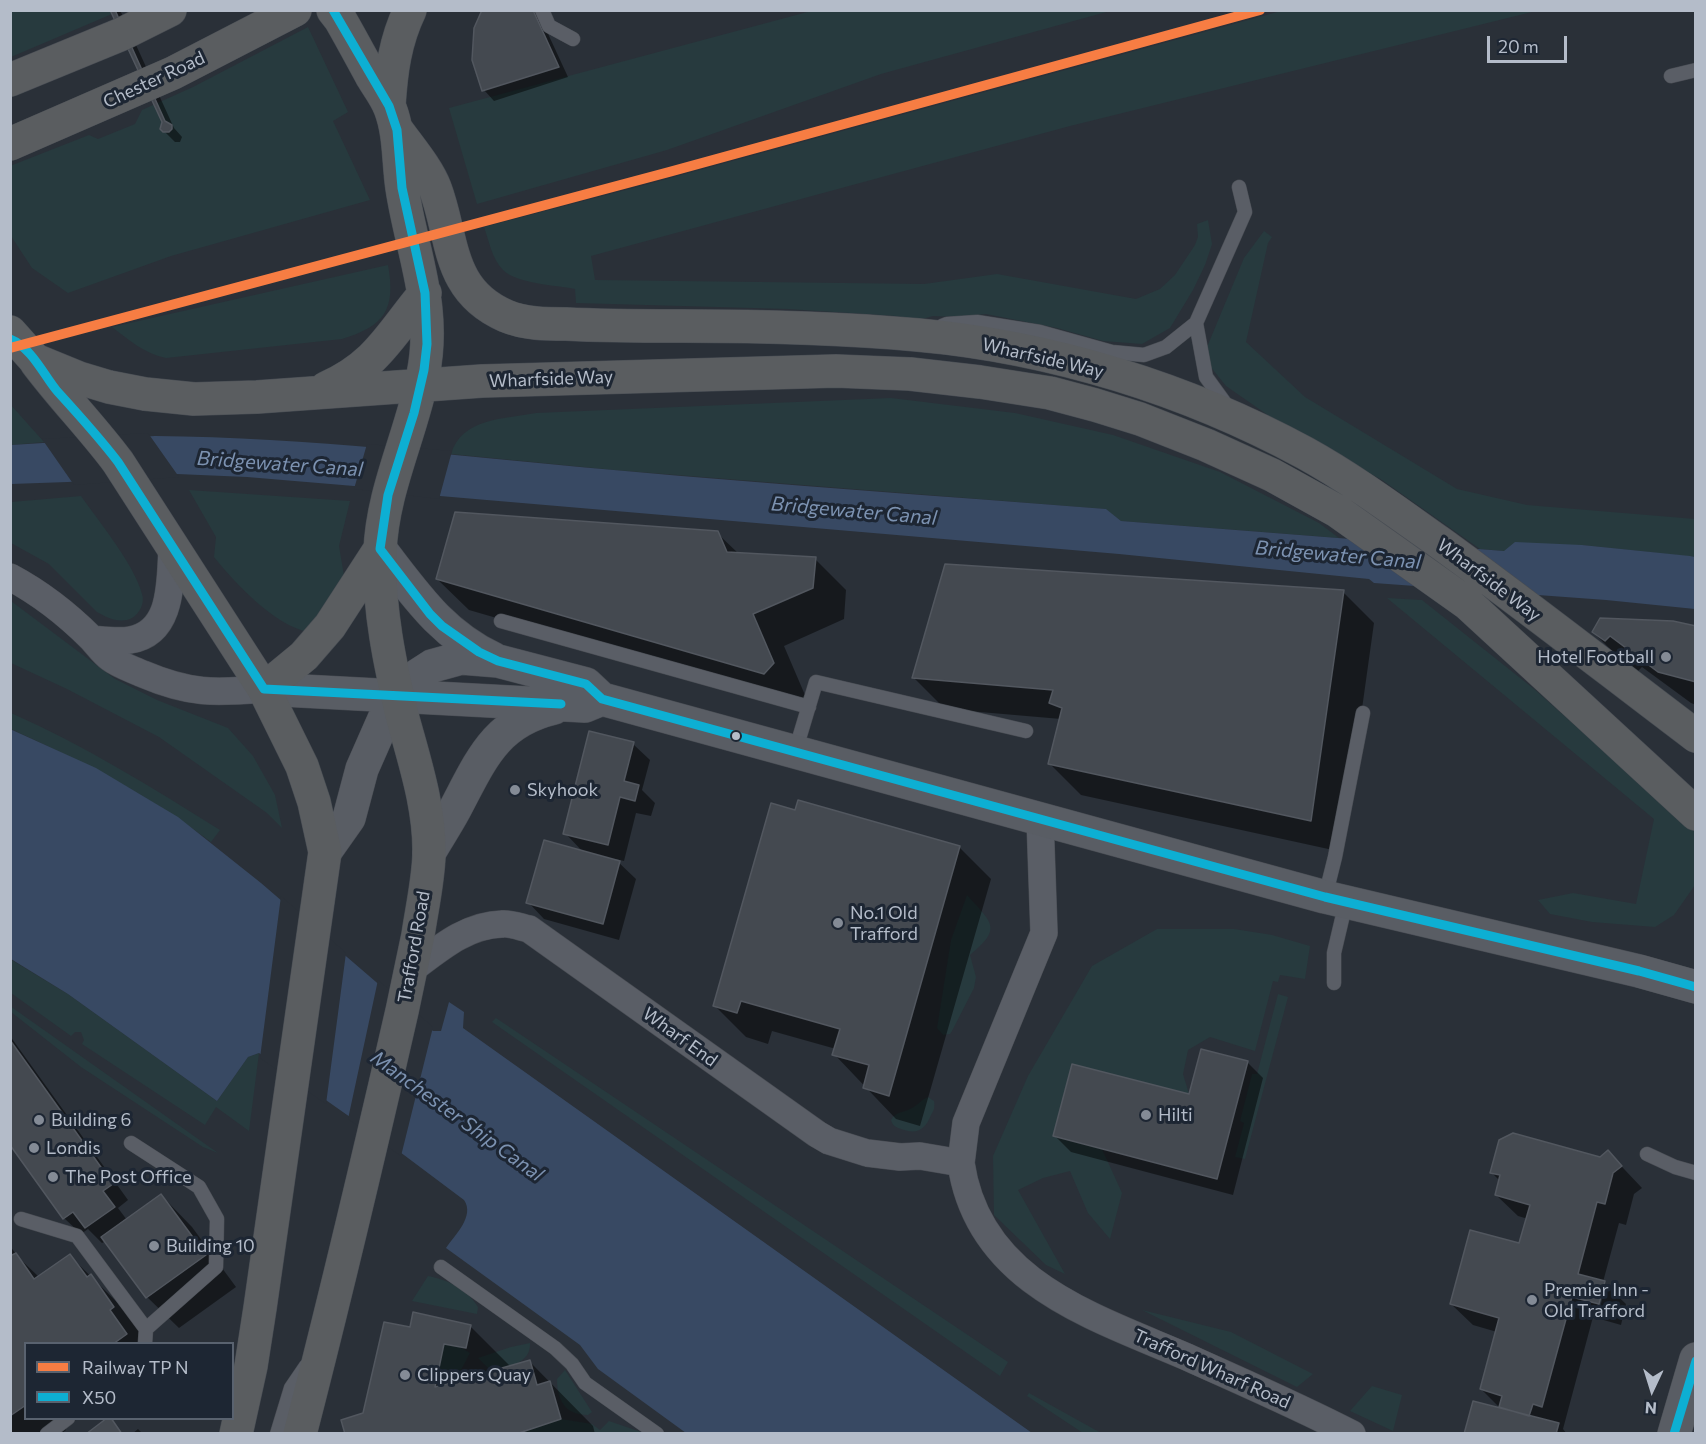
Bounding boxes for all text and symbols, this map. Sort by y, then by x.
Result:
scale bar [1490,24,1570,62]
text: 20 m [1498,35,1539,57]
street label: Chester Road [100,47,208,113]
street label: Wharfside Way [980,334,1106,382]
street label: Wharfside Way [489,366,613,392]
water label: Bridgewater Canal [196,446,364,482]
water label: Bridgewater Canal [770,492,938,530]
street label: Wharfside Way [1433,534,1545,626]
water label: Bridgewater Canal [1254,536,1422,574]
place label: Hotel Football [1537,646,1654,668]
marker: Hotel Football [1659,650,1673,664]
unlabelled marker [730,730,742,742]
place label: Skyhook [527,779,598,801]
marker: Skyhook [508,783,522,797]
street label: Trafford Road [394,889,434,1005]
place label: No.1 Old Trafford [850,902,918,944]
marker: No.1 Old Trafford [831,916,845,930]
street label: Wharf End [638,1003,722,1071]
water label: Manchester Ship Canal [366,1045,548,1187]
place label: Hilti [1158,1104,1193,1126]
marker: Hilti [1139,1108,1153,1122]
place label: Building 6 [51,1109,131,1131]
marker: Building 6 [32,1113,46,1127]
place label: Londis [46,1137,101,1159]
marker: Londis [27,1141,41,1155]
place label: The Post Office [65,1166,192,1188]
marker: The Post Office [46,1170,60,1184]
place label: Building 10 [166,1235,255,1257]
marker: Building 10 [147,1239,161,1253]
place label: Premier Inn - Old Trafford [1544,1279,1649,1322]
marker: Premier Inn - Old Trafford [1525,1293,1539,1307]
street label: Trafford Wharf Road [1130,1325,1294,1413]
legend [24,1342,234,1420]
text: Railway TP N [82,1356,189,1378]
north arrow [1622,1360,1682,1420]
place label: Clippers Quay [417,1364,531,1386]
marker: Clippers Quay [398,1368,412,1382]
text: X50 [82,1386,116,1408]
text: N [1644,1399,1657,1418]

